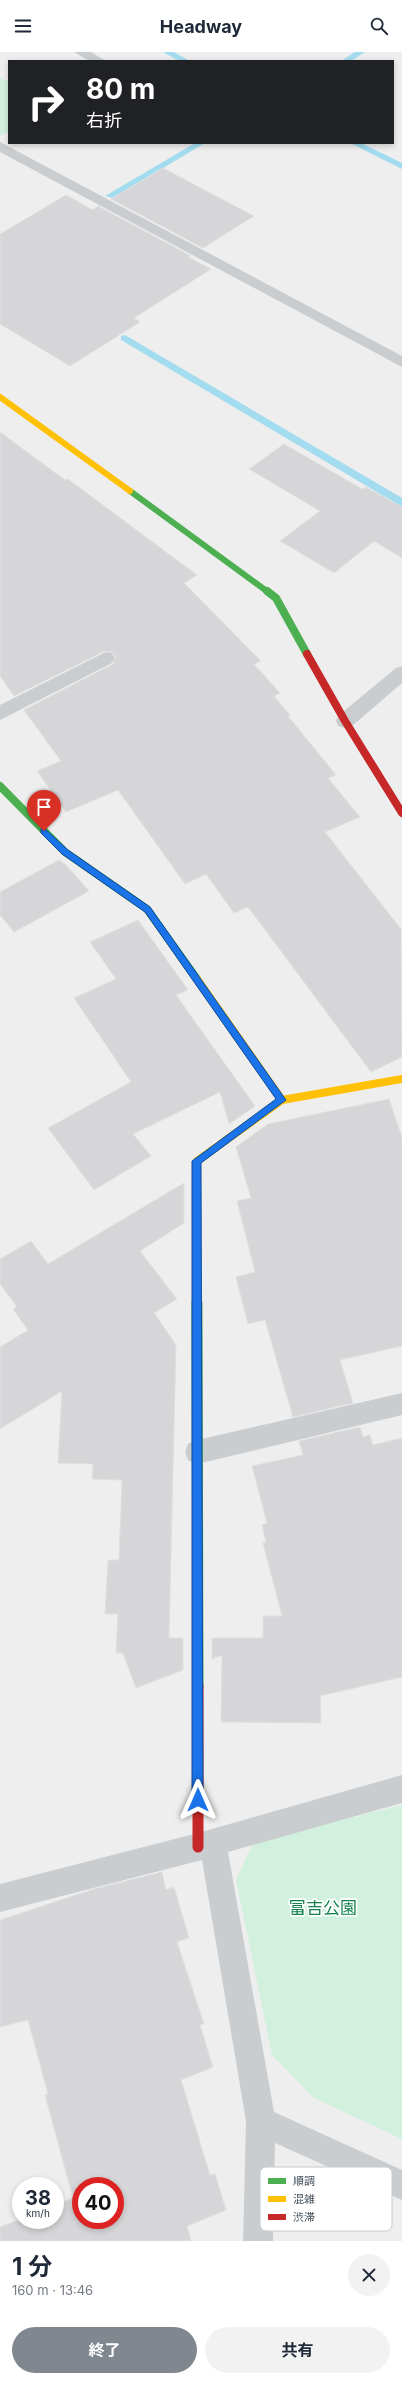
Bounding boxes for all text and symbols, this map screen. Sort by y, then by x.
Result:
icon: menu [12,15,34,37]
icon: search [368,15,390,37]
text: Headway [160,16,242,37]
text: 80 m [86,72,155,106]
icon: right [20,76,72,128]
text: 右折 [86,110,122,131]
pin [27,790,61,831]
icon: arrive [33,796,55,818]
position arrow [177,1779,219,1821]
park label: 富吉公園 [289,1898,357,1918]
legend [260,2167,392,2231]
text: 順調 [293,2174,315,2188]
speed limit sign: 40 [72,2177,124,2229]
text: 38 [25,2186,51,2210]
text: 混雑 [293,2192,315,2206]
text: km/h [26,2207,50,2219]
text: 渋滞 [293,2210,315,2224]
text: 1 分 [12,2252,52,2281]
button: close [348,2254,390,2296]
text: 160 m · 13:46 [12,2282,93,2298]
button: 終了 [12,2327,197,2373]
button: 共有 [205,2327,390,2373]

